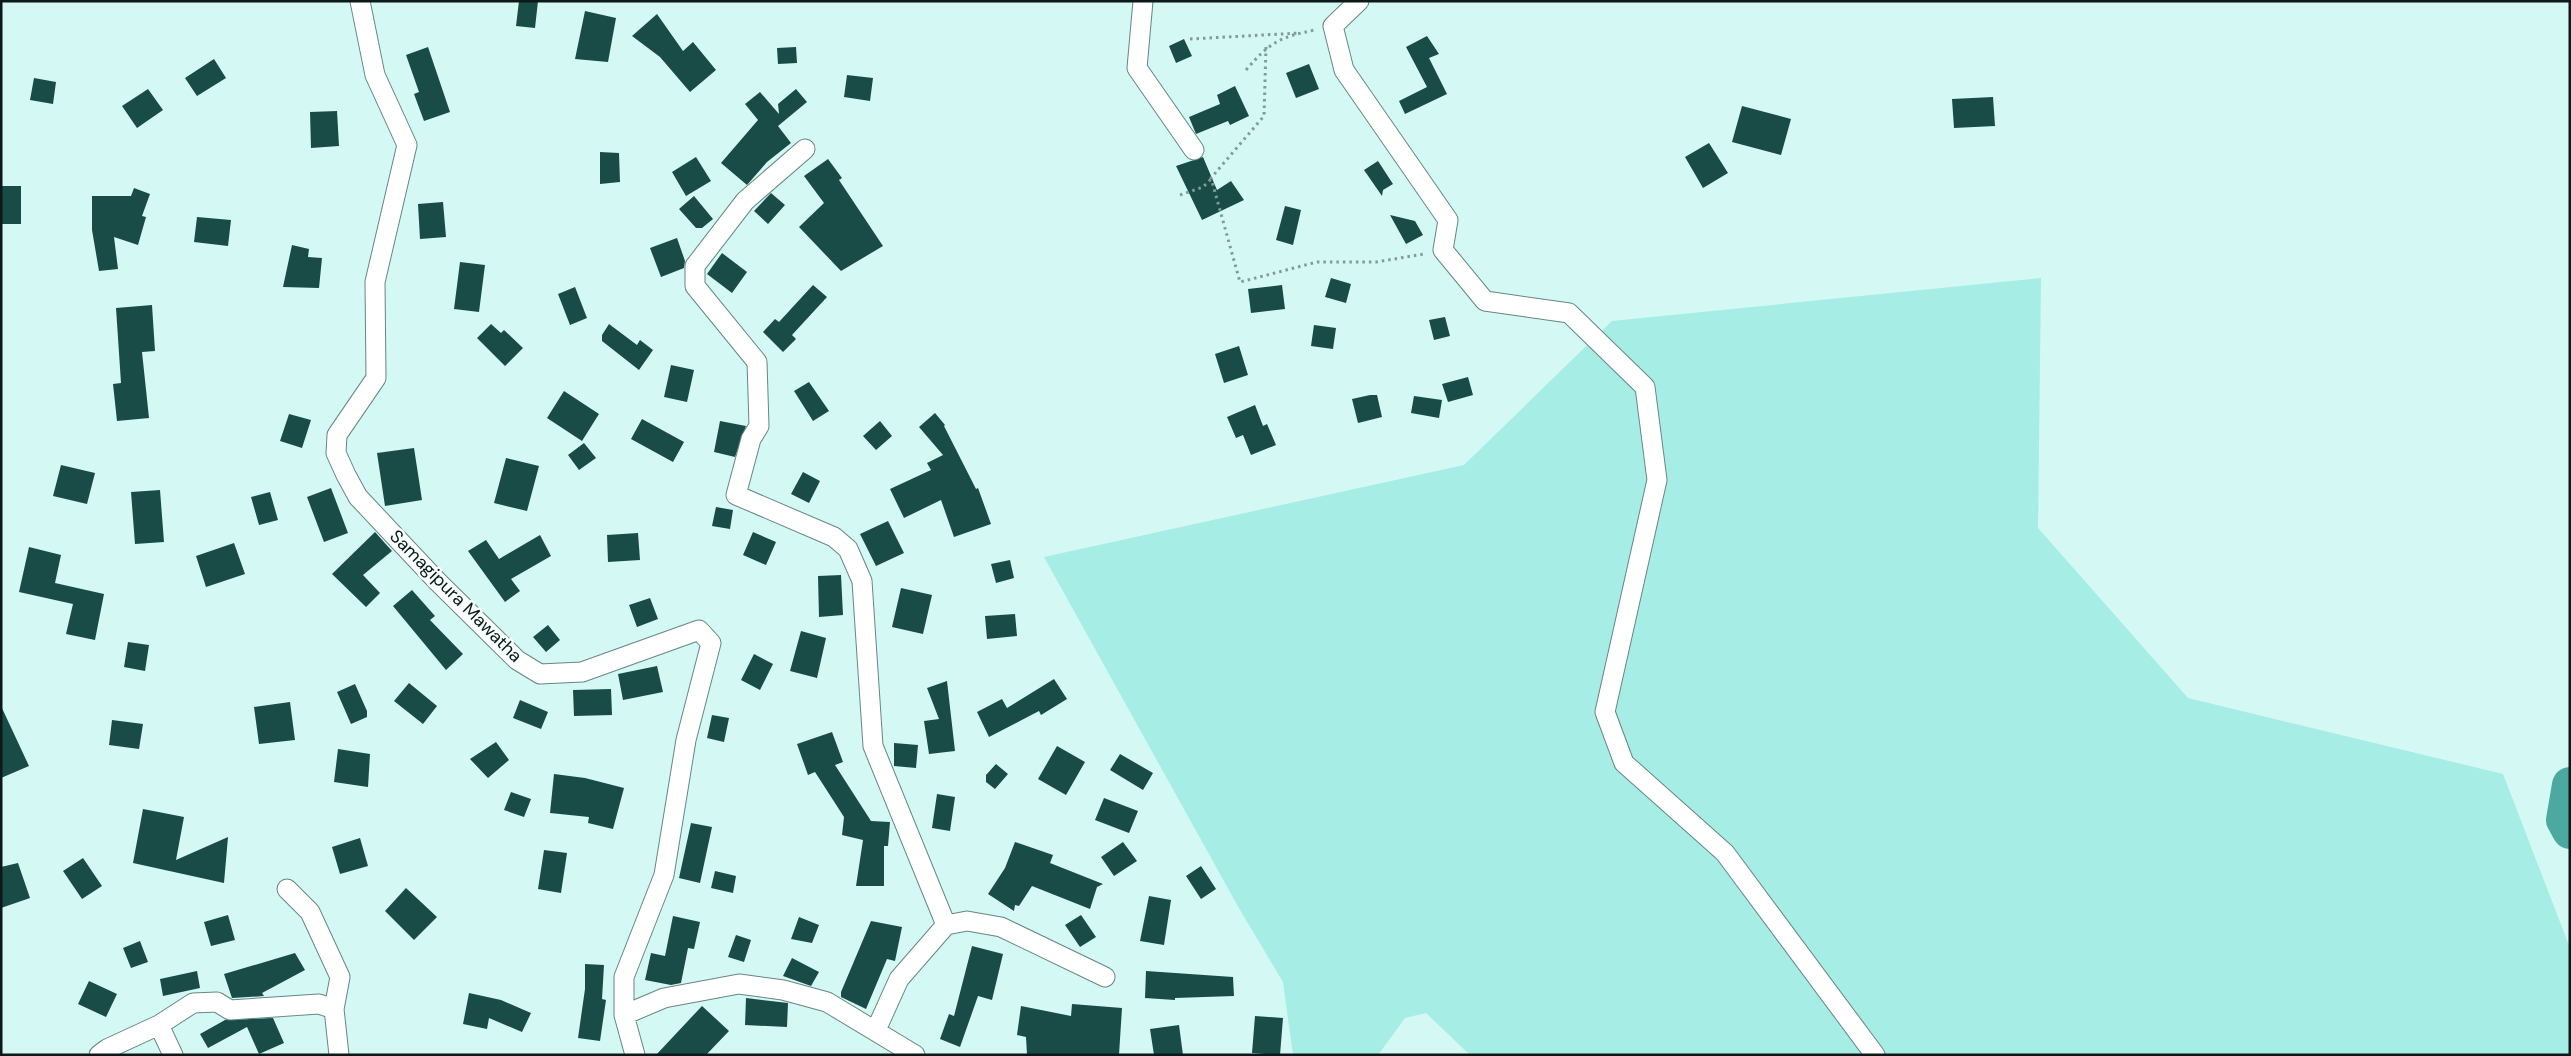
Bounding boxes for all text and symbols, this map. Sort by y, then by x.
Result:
street label: Samagipura Mawatha [385,525,527,667]

